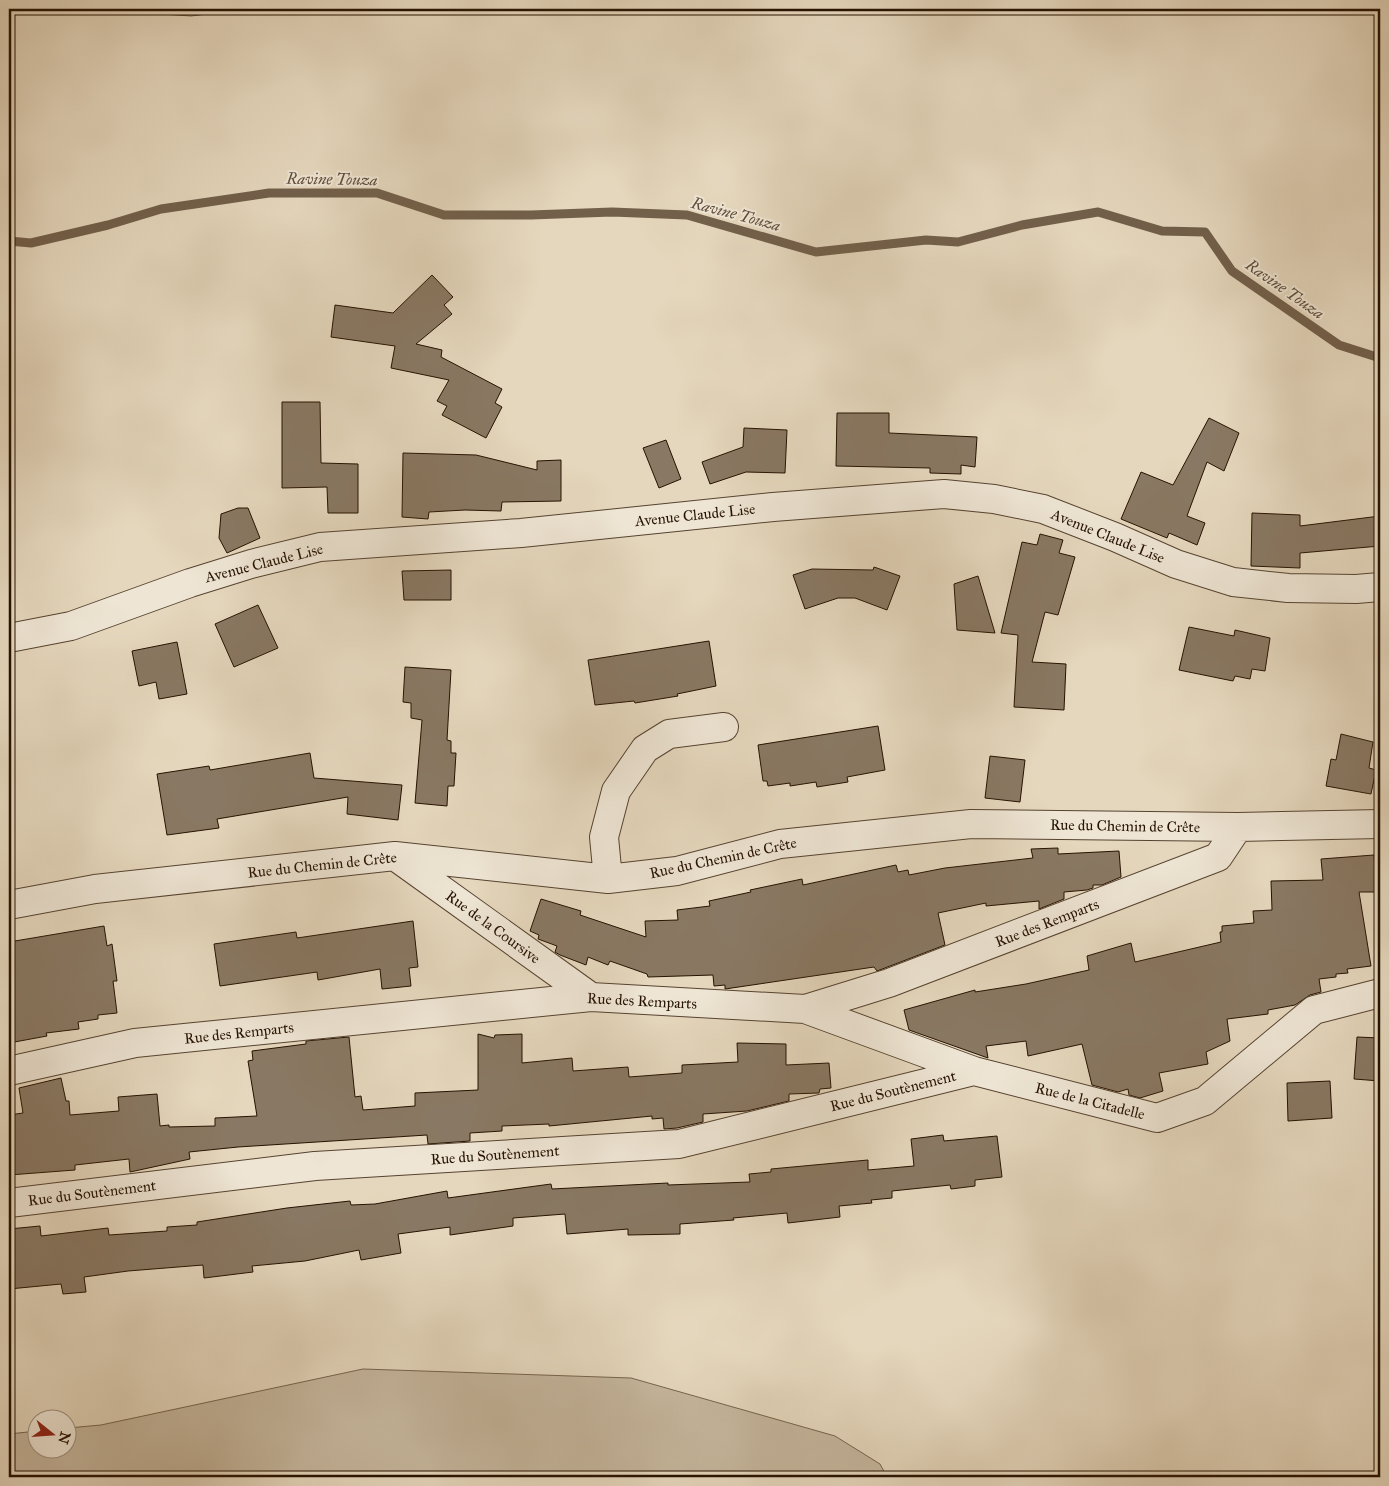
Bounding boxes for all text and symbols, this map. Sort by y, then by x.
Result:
water label: Ravine Touza [285,169,378,189]
water label: Ravine Touza [689,193,783,235]
water label: Ravine Touza [1241,255,1328,323]
street label: Avenue Claude Lise [633,500,756,530]
street label: Avenue Claude Lise [1048,505,1167,567]
street label: Avenue Claude Lise [202,540,325,587]
street label: Rue du Chemin de Crête [1050,816,1200,836]
street label: Rue du Chemin de Crête [648,834,798,882]
street label: Rue du Chemin de Crête [246,848,398,882]
street label: Rue de la Coursive [442,887,544,967]
street label: Rue des Remparts [992,895,1102,951]
street label: Rue des Remparts [587,989,697,1013]
street label: Rue des Remparts [183,1018,295,1048]
street label: Rue du Soutènement [828,1066,958,1115]
street label: Rue de la Citadelle [1033,1079,1147,1123]
street label: Rue du Soutènement [430,1141,561,1168]
street label: Rue du Soutènement [27,1176,158,1210]
north arrow [28,1408,78,1458]
text: N [54,1429,74,1446]

